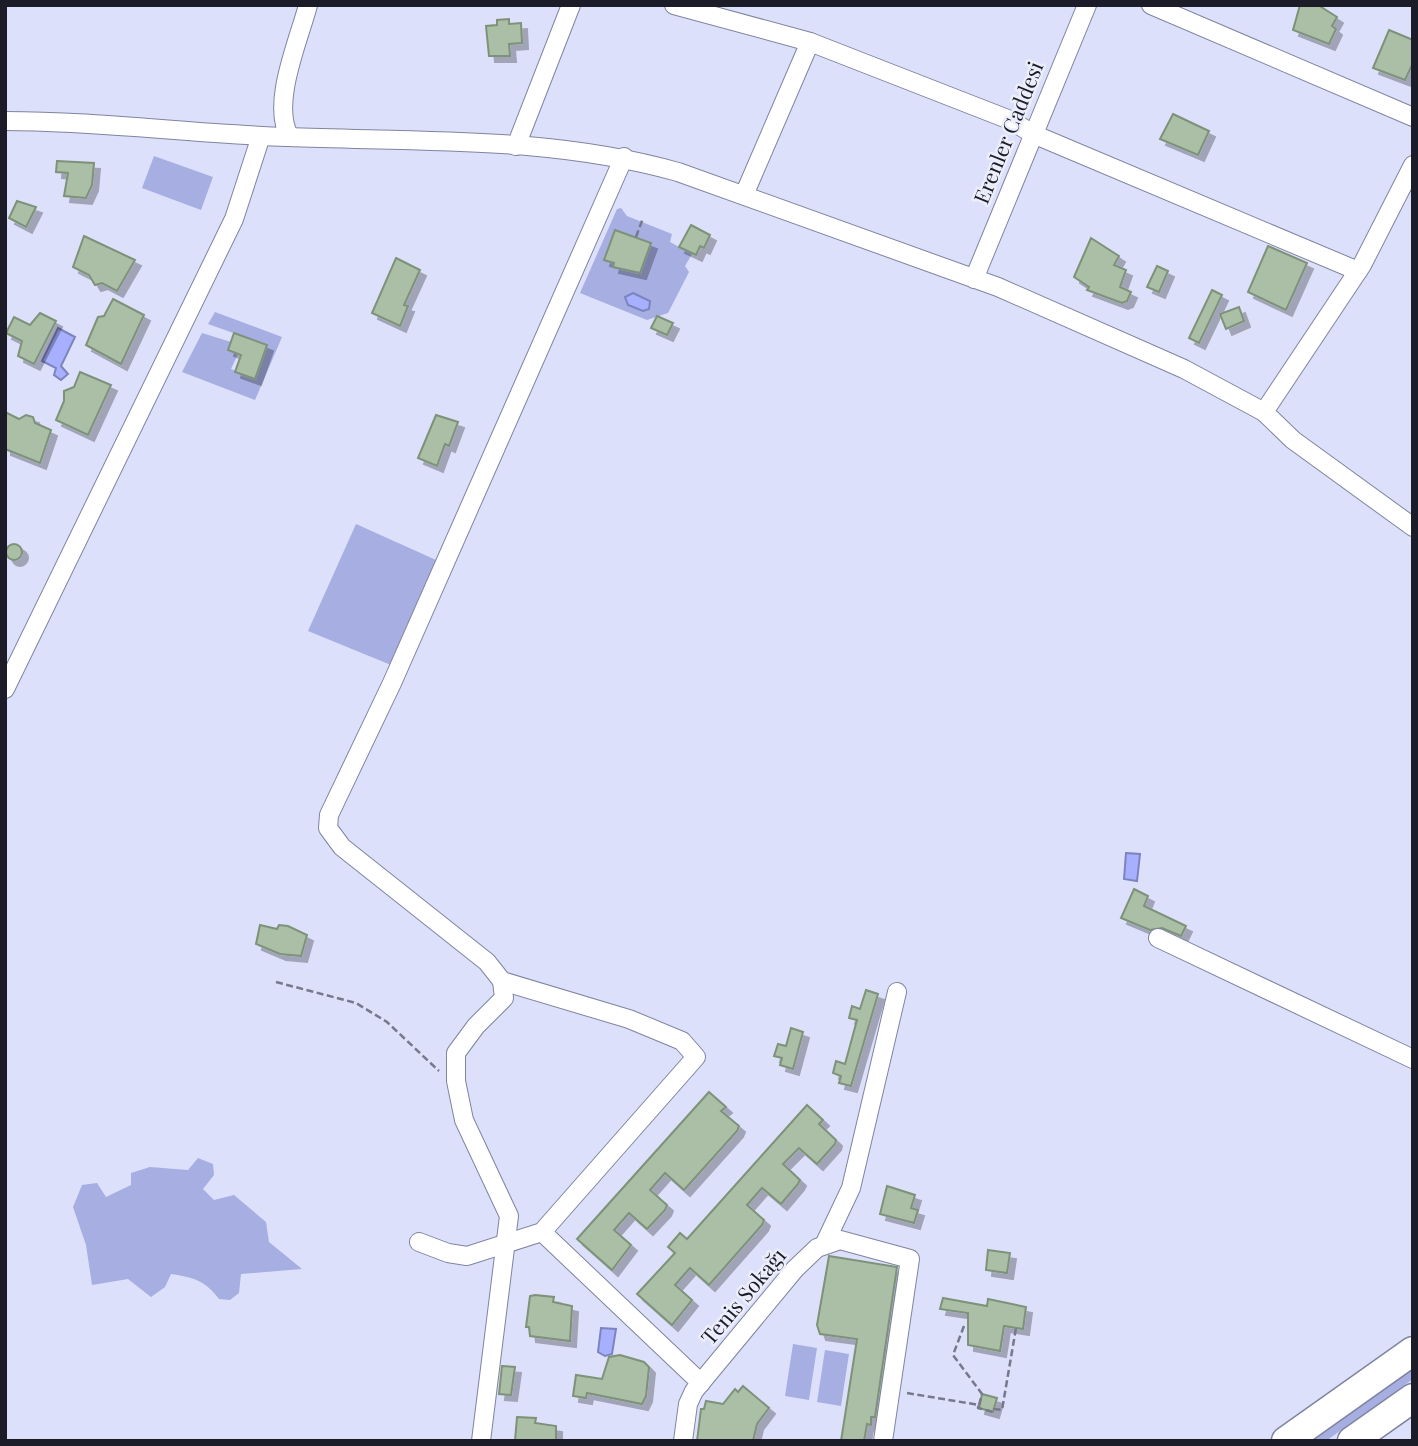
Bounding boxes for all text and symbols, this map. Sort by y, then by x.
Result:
street label: Erenler Caddesi [966,57,1048,207]
street label: Tenis Sokağı [694,1242,791,1350]

